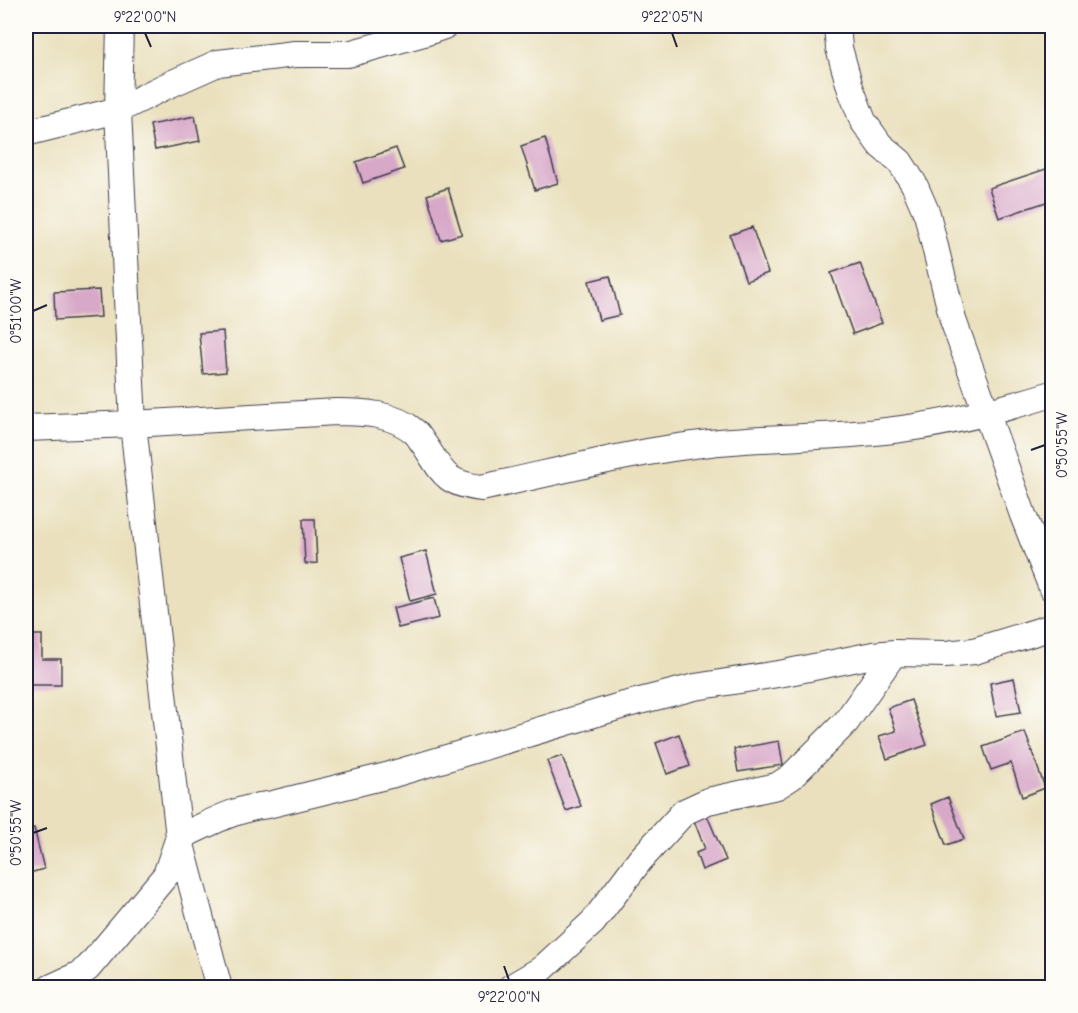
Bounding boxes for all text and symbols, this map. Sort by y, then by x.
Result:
text: 9°22'00"N [114,8,176,26]
text: 9°22'05"N [641,8,703,26]
text: 0°51'00"W [7,278,25,344]
text: 0°50'55"W [1053,412,1071,478]
text: 0°50'55"W [7,800,25,866]
text: 9°22'00"N [478,988,540,1006]

